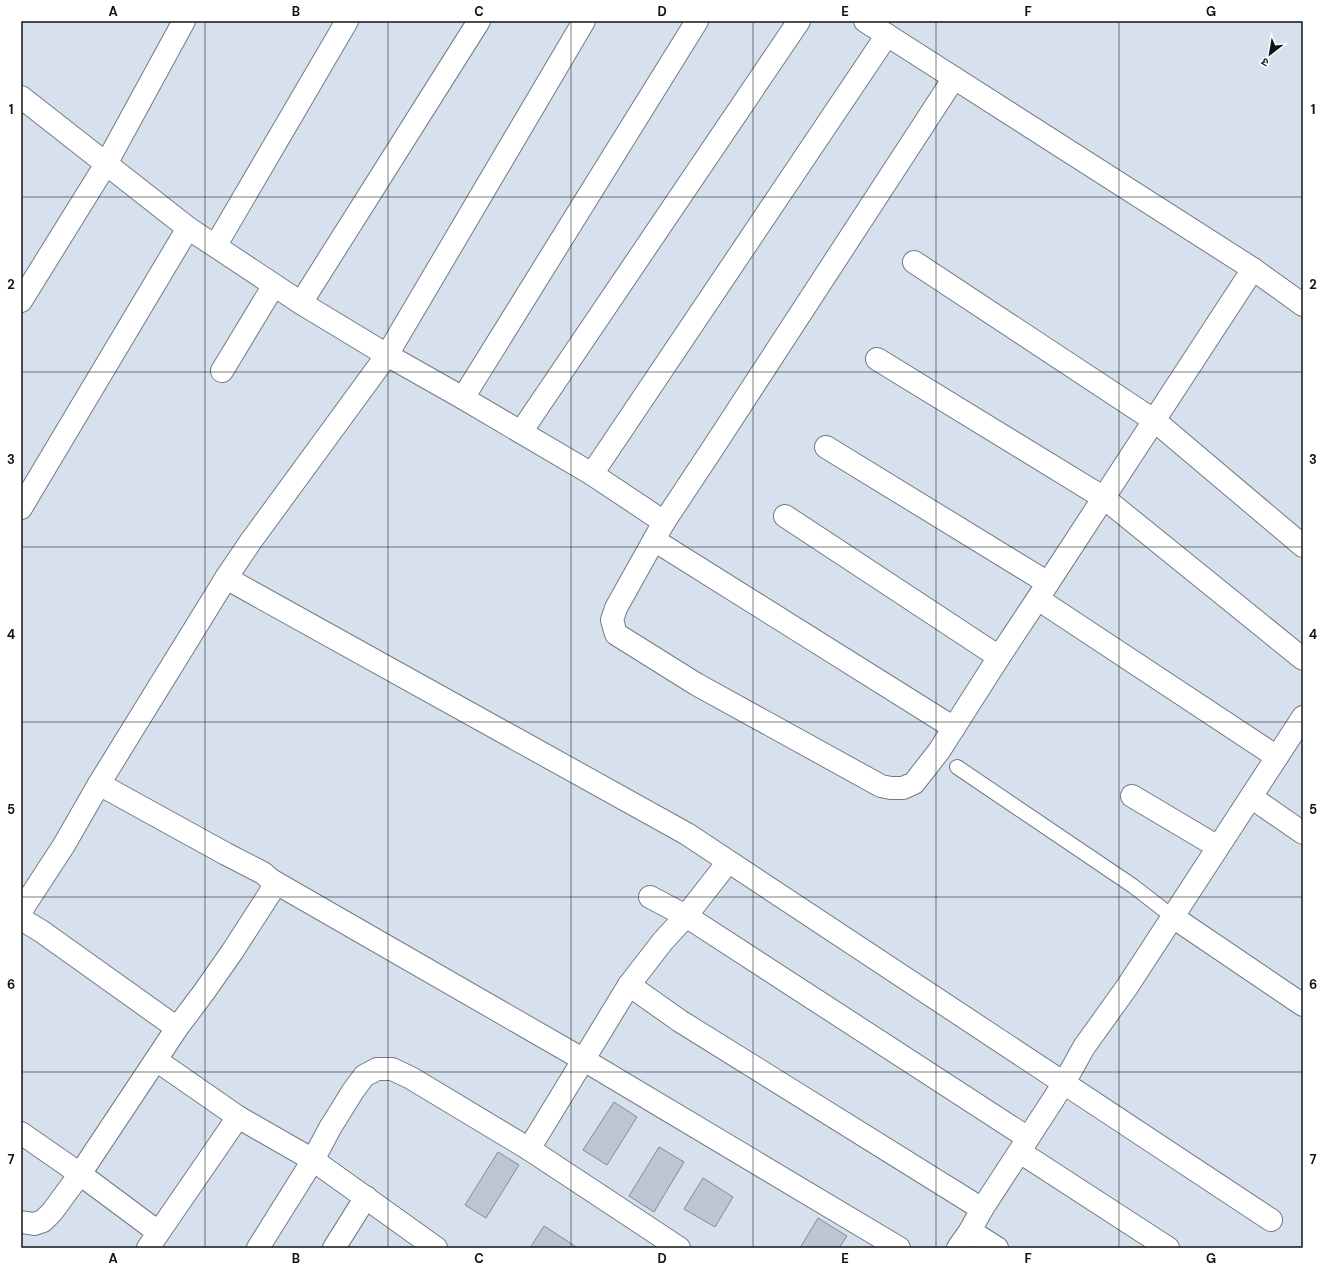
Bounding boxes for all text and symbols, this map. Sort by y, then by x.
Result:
text: A [108,3,118,20]
text: B [292,3,300,20]
text: C [474,3,484,20]
text: D [657,3,667,20]
text: E [841,3,849,20]
text: F [1024,3,1032,20]
text: G [1206,3,1216,20]
north arrow [1250,34,1290,74]
text: उ [1258,55,1271,70]
text: 1 [9,101,13,118]
text: 1 [1311,101,1315,118]
text: 2 [7,276,15,293]
text: 2 [1309,276,1317,293]
text: 3 [7,451,15,468]
text: 3 [1309,451,1317,468]
text: 4 [7,626,15,643]
text: 4 [1309,626,1317,643]
text: 5 [7,801,15,818]
text: 5 [1309,801,1317,818]
text: 6 [7,976,15,993]
text: 6 [1309,976,1317,993]
text: 7 [8,1151,15,1168]
text: 7 [1310,1151,1317,1168]
text: A [108,1250,118,1267]
text: B [292,1250,300,1267]
text: C [474,1250,484,1267]
text: D [657,1250,667,1267]
text: E [841,1250,849,1267]
text: F [1024,1250,1032,1267]
text: G [1206,1250,1216,1267]

